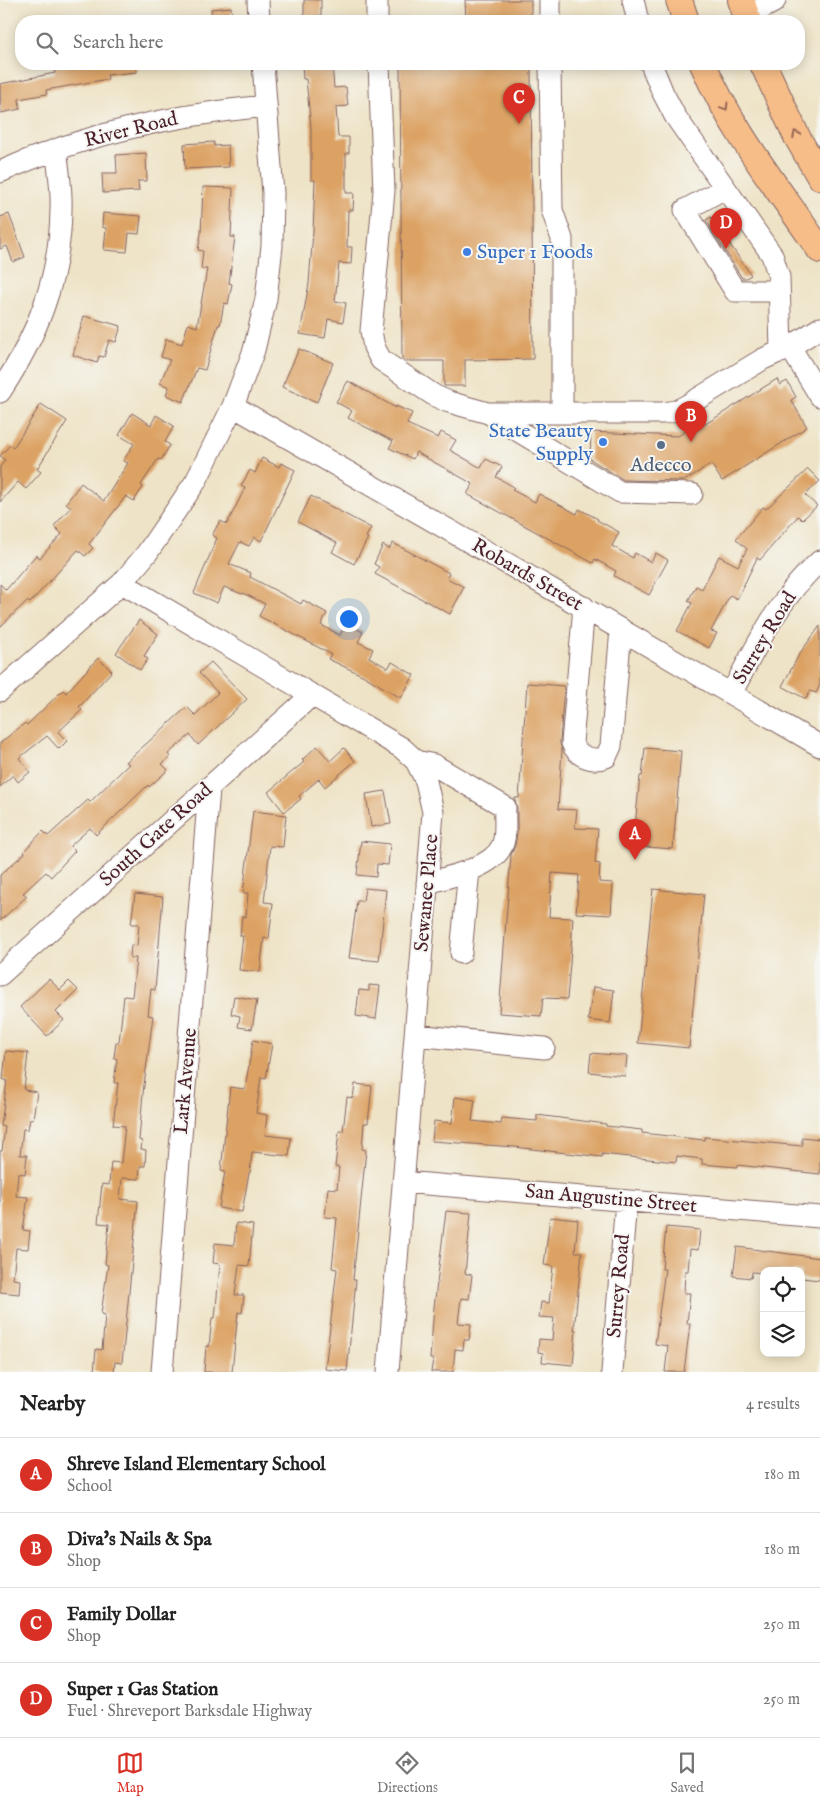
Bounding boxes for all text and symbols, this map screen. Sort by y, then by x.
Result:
search box [15,15,805,70]
icon: search [33,29,61,57]
text: Search here [73,31,164,55]
pin: C [503,83,535,124]
one-way arrow [719,102,729,111]
street label: River Road [82,106,181,154]
one-way arrow [792,130,802,139]
pin: D [710,208,742,249]
place label: Super 1 Foods [477,240,593,265]
marker: Super 1 Foods [461,246,473,258]
pin: B [675,401,707,442]
place label: State Beauty Supply [489,419,593,467]
marker: State Beauty Supply [597,436,609,448]
marker: Adecco [655,439,667,451]
place label: Adecco [629,453,692,478]
street label: Robards Street [467,533,587,617]
street label: Surrey Road [728,587,803,689]
your location [336,606,362,632]
street label: South Gate Road [94,778,218,892]
pin: A [619,819,651,860]
street label: Sewanee Place [409,833,445,953]
street label: Lark Avenue [169,1027,203,1135]
street label: San Augustine Street [524,1179,698,1219]
street label: Surrey Road [602,1233,636,1339]
map controls [760,1267,805,1357]
button: locate [760,1267,805,1312]
button: layers [760,1312,805,1357]
text: Nearby [20,1391,85,1418]
text: 4 results [746,1395,800,1415]
text: Shreve Island Elementary School [67,1453,326,1477]
text: A [31,1465,41,1485]
text: 180 m [764,1465,800,1485]
text: School [67,1477,112,1497]
text: Diva's Nails & Spa [67,1528,212,1552]
text: B [31,1540,41,1560]
text: 180 m [764,1540,800,1560]
text: Shop [67,1552,101,1572]
text: Family Dollar [67,1603,176,1627]
text: C [30,1615,42,1635]
text: 250 m [763,1615,800,1635]
text: Shop [67,1627,101,1647]
text: Super 1 Gas Station [67,1678,218,1702]
text: D [30,1690,42,1710]
text: 250 m [763,1690,800,1710]
text: Fuel · Shreveport Barksdale Highway [67,1702,312,1722]
tab: Map [116,1749,144,1797]
tab: Directions [377,1749,438,1797]
tab: Saved [671,1749,704,1797]

